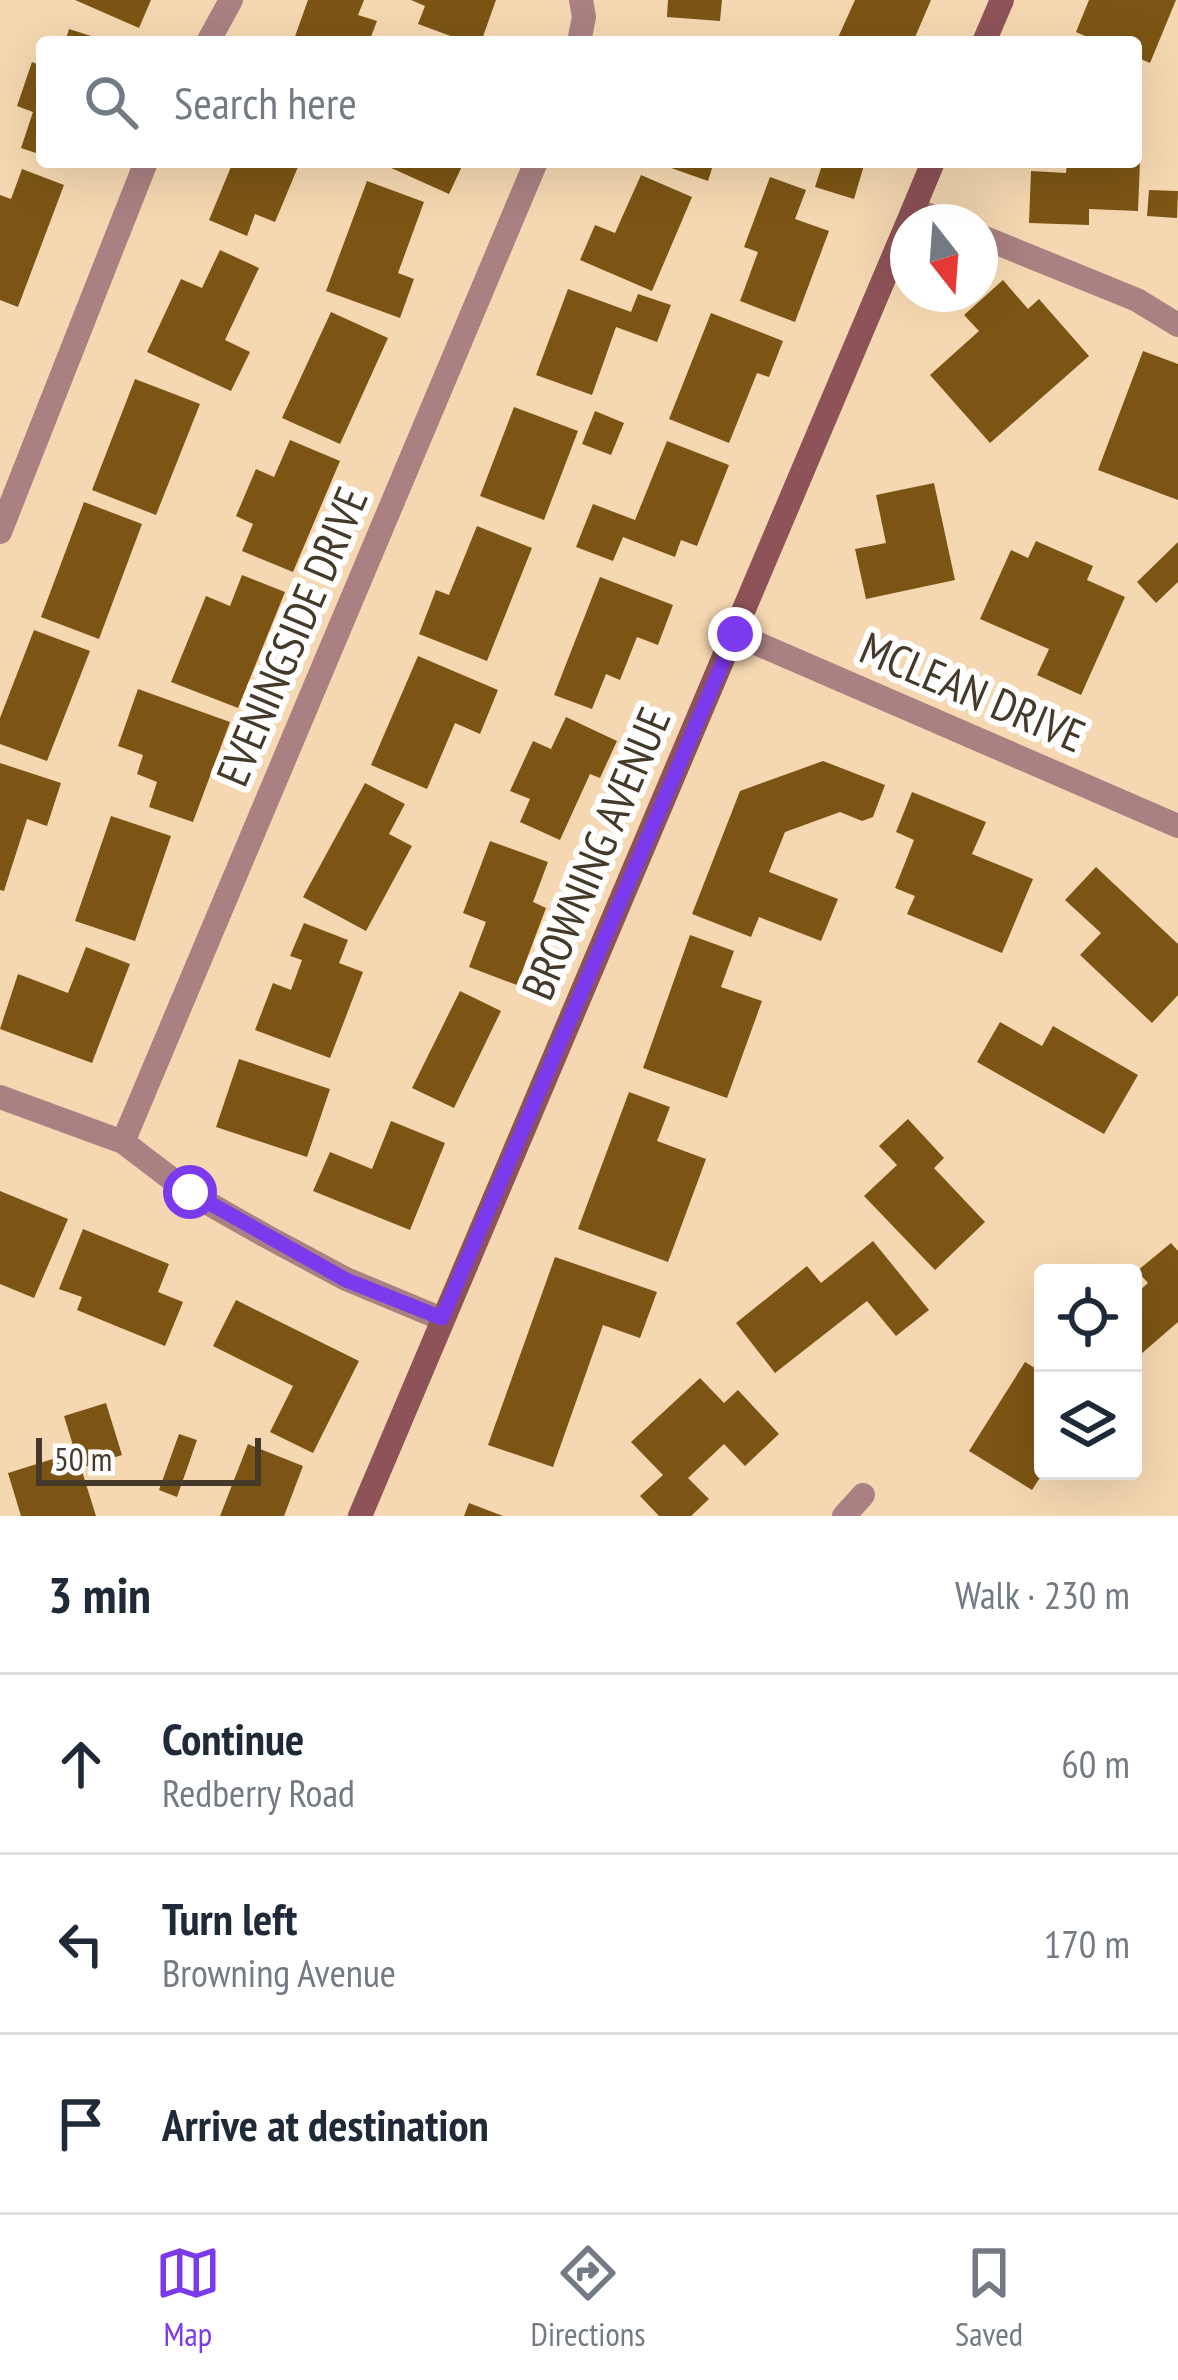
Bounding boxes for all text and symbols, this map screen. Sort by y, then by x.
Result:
search box [36,36,1142,168]
icon: search [78,69,144,135]
text: Search here [174,73,357,131]
north arrow [890,204,998,312]
street label: EVENINGSIDE DRIVE [202,478,380,794]
route end [708,607,762,661]
street label: MCLEAN DRIVE [852,618,1094,764]
street label: BROWNING AVENUE [507,698,683,1008]
route start [163,1165,217,1219]
map controls [1034,1264,1142,1480]
button: locate [1034,1264,1142,1372]
button: layers [1034,1372,1142,1480]
scale bar [36,1432,261,1485]
text: 50 m [54,1437,112,1480]
text: 3 min [48,1561,151,1627]
text: Walk · 230 m [955,1569,1130,1620]
text: Continue [162,1709,304,1767]
icon: ahead [48,1731,114,1797]
text: 60 m [1061,1738,1130,1789]
text: Redberry Road [162,1767,355,1818]
text: Turn left [162,1889,297,1947]
icon: left [48,1911,114,1977]
text: 170 m [1044,1918,1130,1969]
text: Browning Avenue [162,1947,396,1998]
icon: arrive [48,2091,114,2157]
text: Arrive at destination [162,2095,489,2153]
tab: Map [155,2240,221,2355]
tab: Directions [531,2240,645,2355]
tab: Saved [955,2240,1023,2355]

